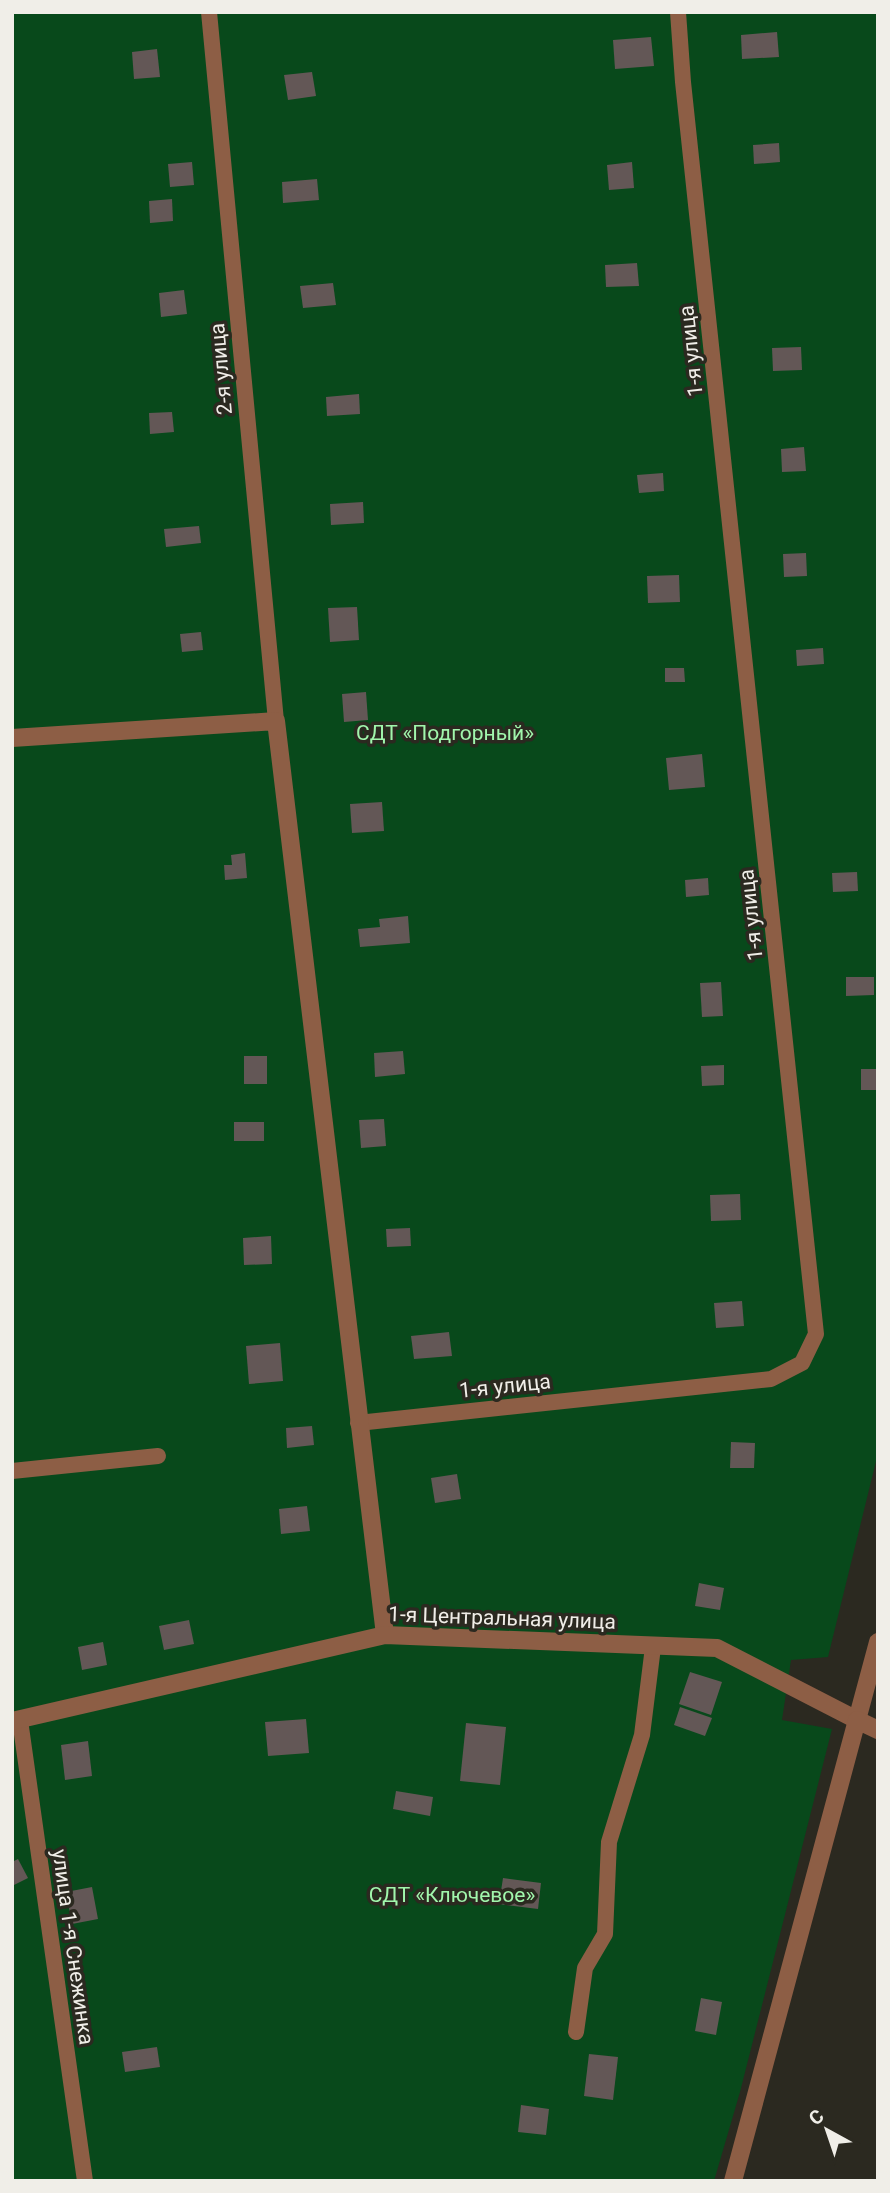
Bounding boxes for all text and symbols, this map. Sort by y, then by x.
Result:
street label: 1-я улица [674,304,708,398]
street label: 2-я улица [205,322,237,416]
park label: СДТ «Подгорный» [356,721,534,745]
street label: 1-я улица [734,868,768,962]
street label: 1-я улица [458,1369,552,1403]
street label: 1-я Центральная улица [388,1602,616,1634]
street label: улица 1-я Снежинка [47,1848,99,2046]
park label: СДТ «Ключевое» [369,1883,535,1907]
north arrow [792,2095,862,2165]
text: С [804,2105,829,2130]

